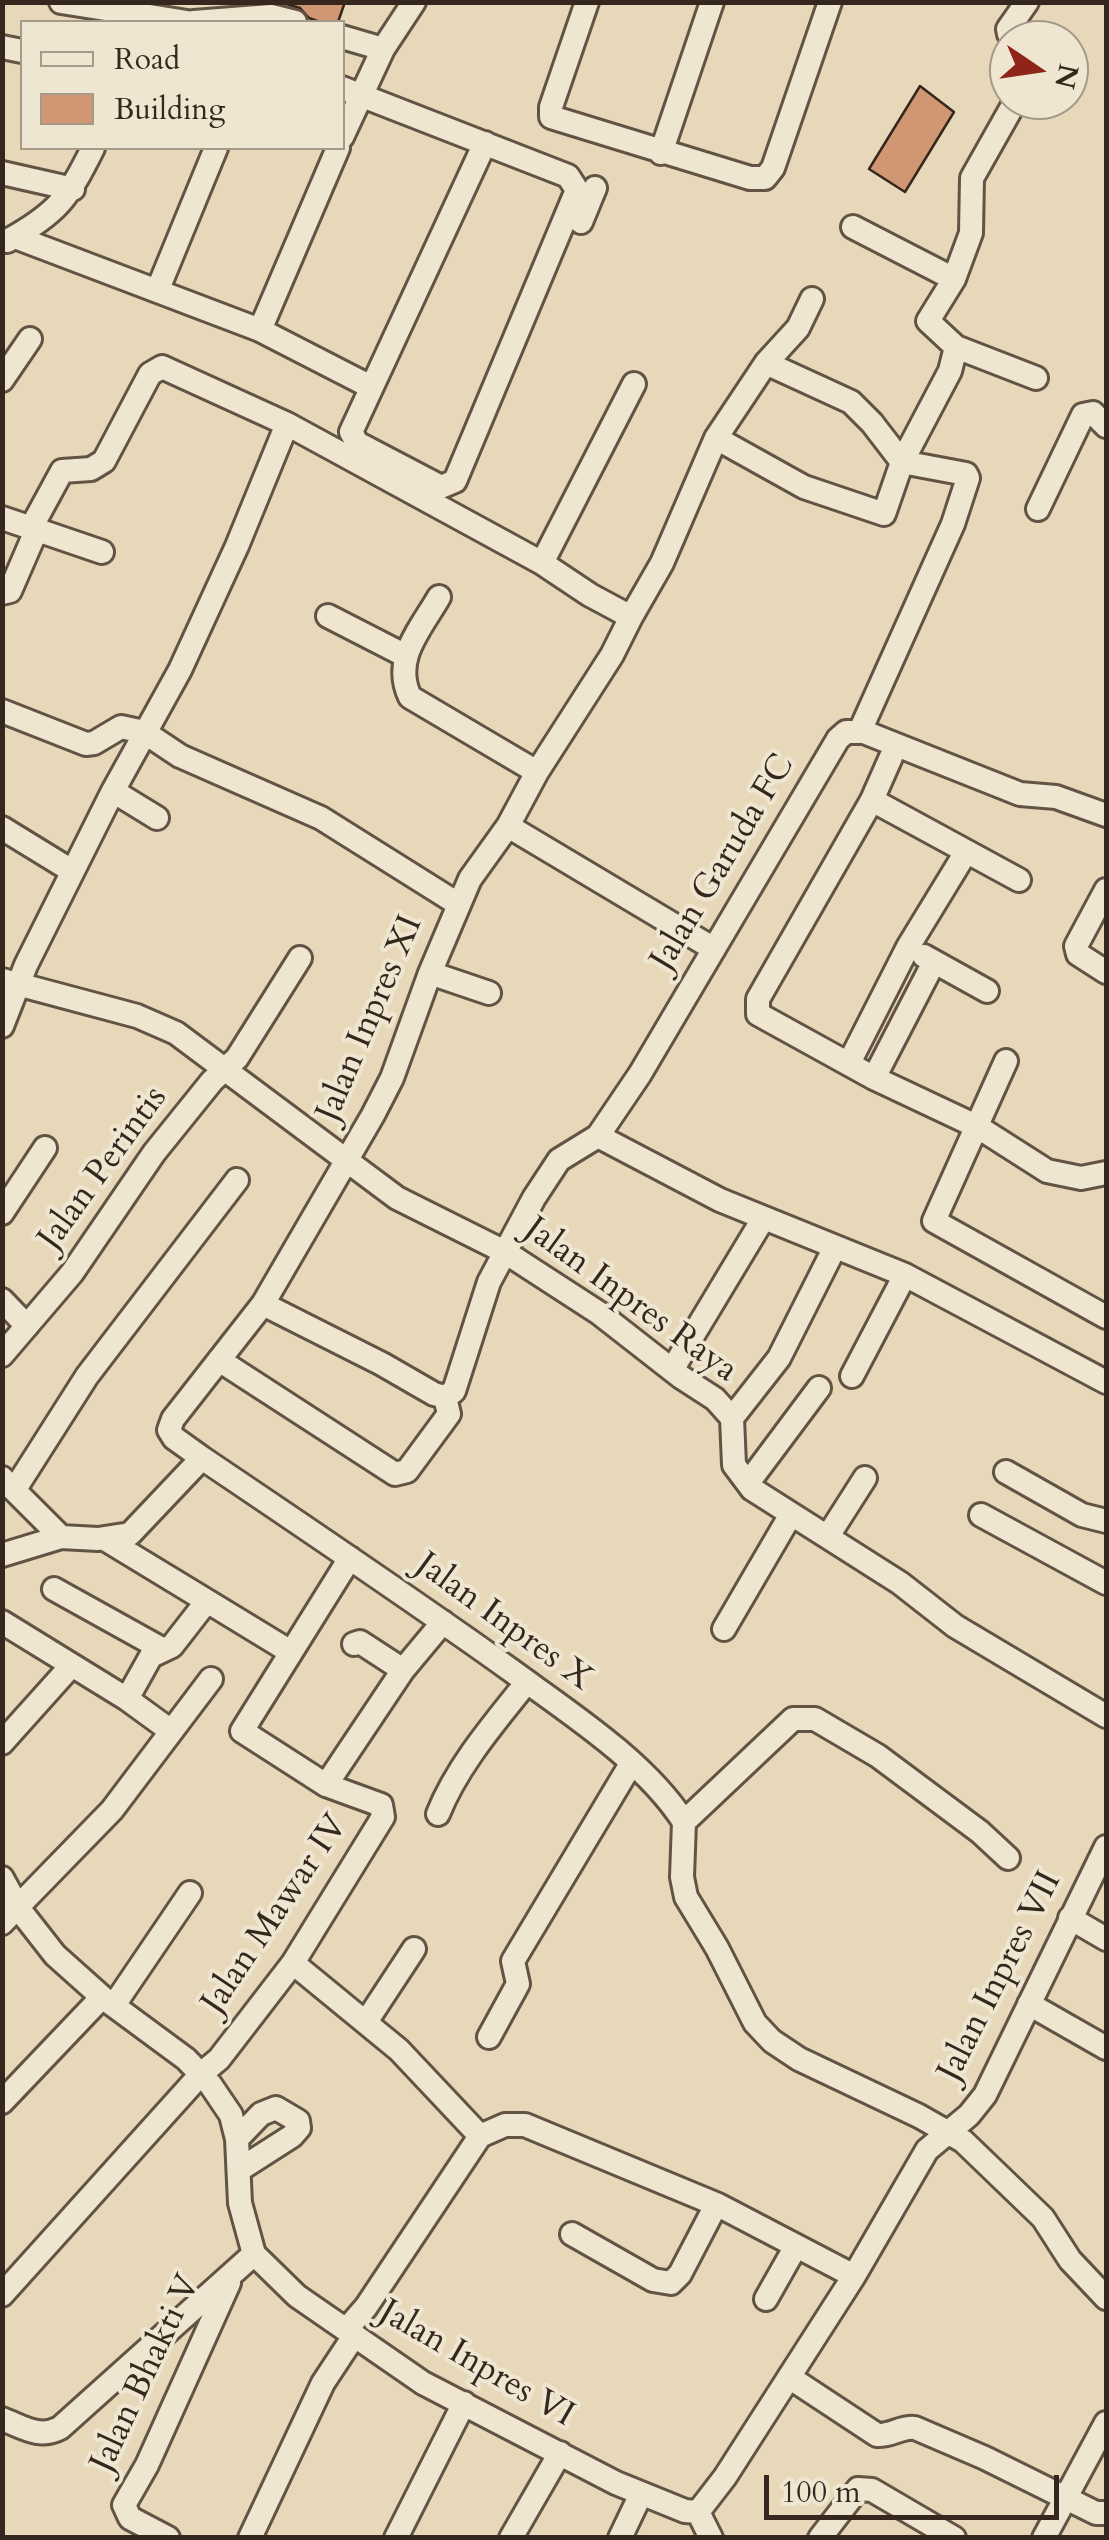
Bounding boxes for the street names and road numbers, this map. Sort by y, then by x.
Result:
street label: Jalan Garuda FC [643,747,805,979]
street label: Jalan Inpres XI [309,910,433,1128]
street label: Jalan Perintis [31,1079,177,1259]
street label: Jalan Inpres Raya [515,1210,745,1392]
street label: Jalan Inpres X [406,1545,600,1701]
street label: Jalan Mawar IV [194,1807,358,2023]
street label: Jalan Inpres VII [930,1865,1072,2089]
street label: Jalan Bhakti V [83,2269,211,2479]
street label: Jalan Inpres VI [371,2292,581,2438]

